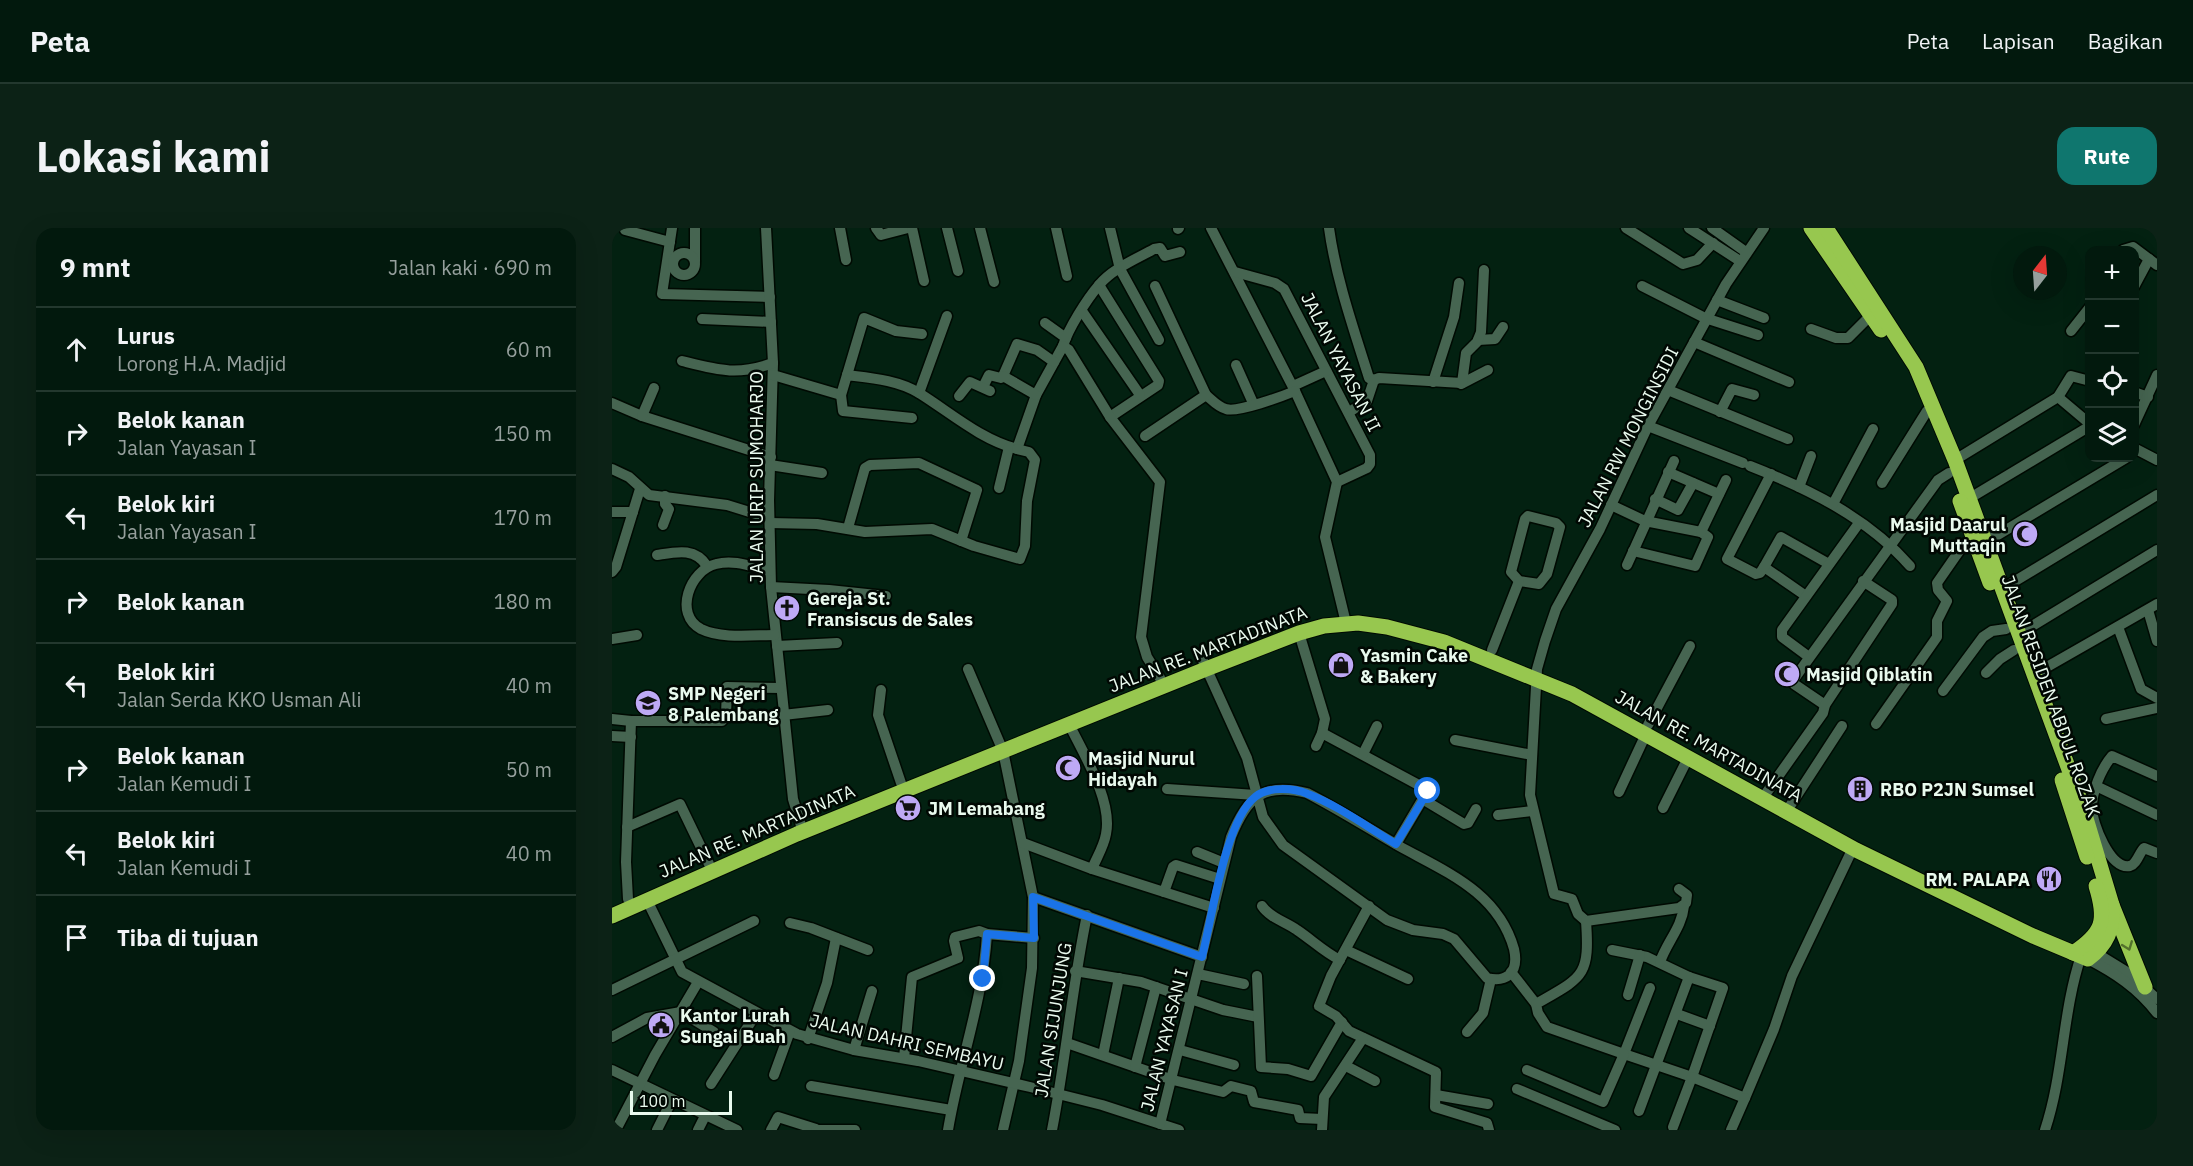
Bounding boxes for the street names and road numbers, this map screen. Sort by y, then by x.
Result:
street label: JALAN YAYASAN II [1296,288,1386,436]
street label: JALAN RW MONGINSIDI [1572,343,1684,531]
street label: JALAN URIP SUMOHARJO [745,371,768,583]
street label: JALAN RESIDEN ABDUL ROZAK [1996,572,2106,821]
street label: JALAN RE. MARTADINATA [1106,600,1311,697]
street label: JALAN RE. MARTADINATA [1611,685,1807,807]
street label: JALAN RE. MARTADINATA [656,779,859,883]
street label: JALAN SIJUNJUNG [1029,941,1077,1099]
street label: JALAN YAYASAN I [1135,966,1193,1114]
street label: JALAN DAHRI SEMBAYU [808,1009,1006,1075]

